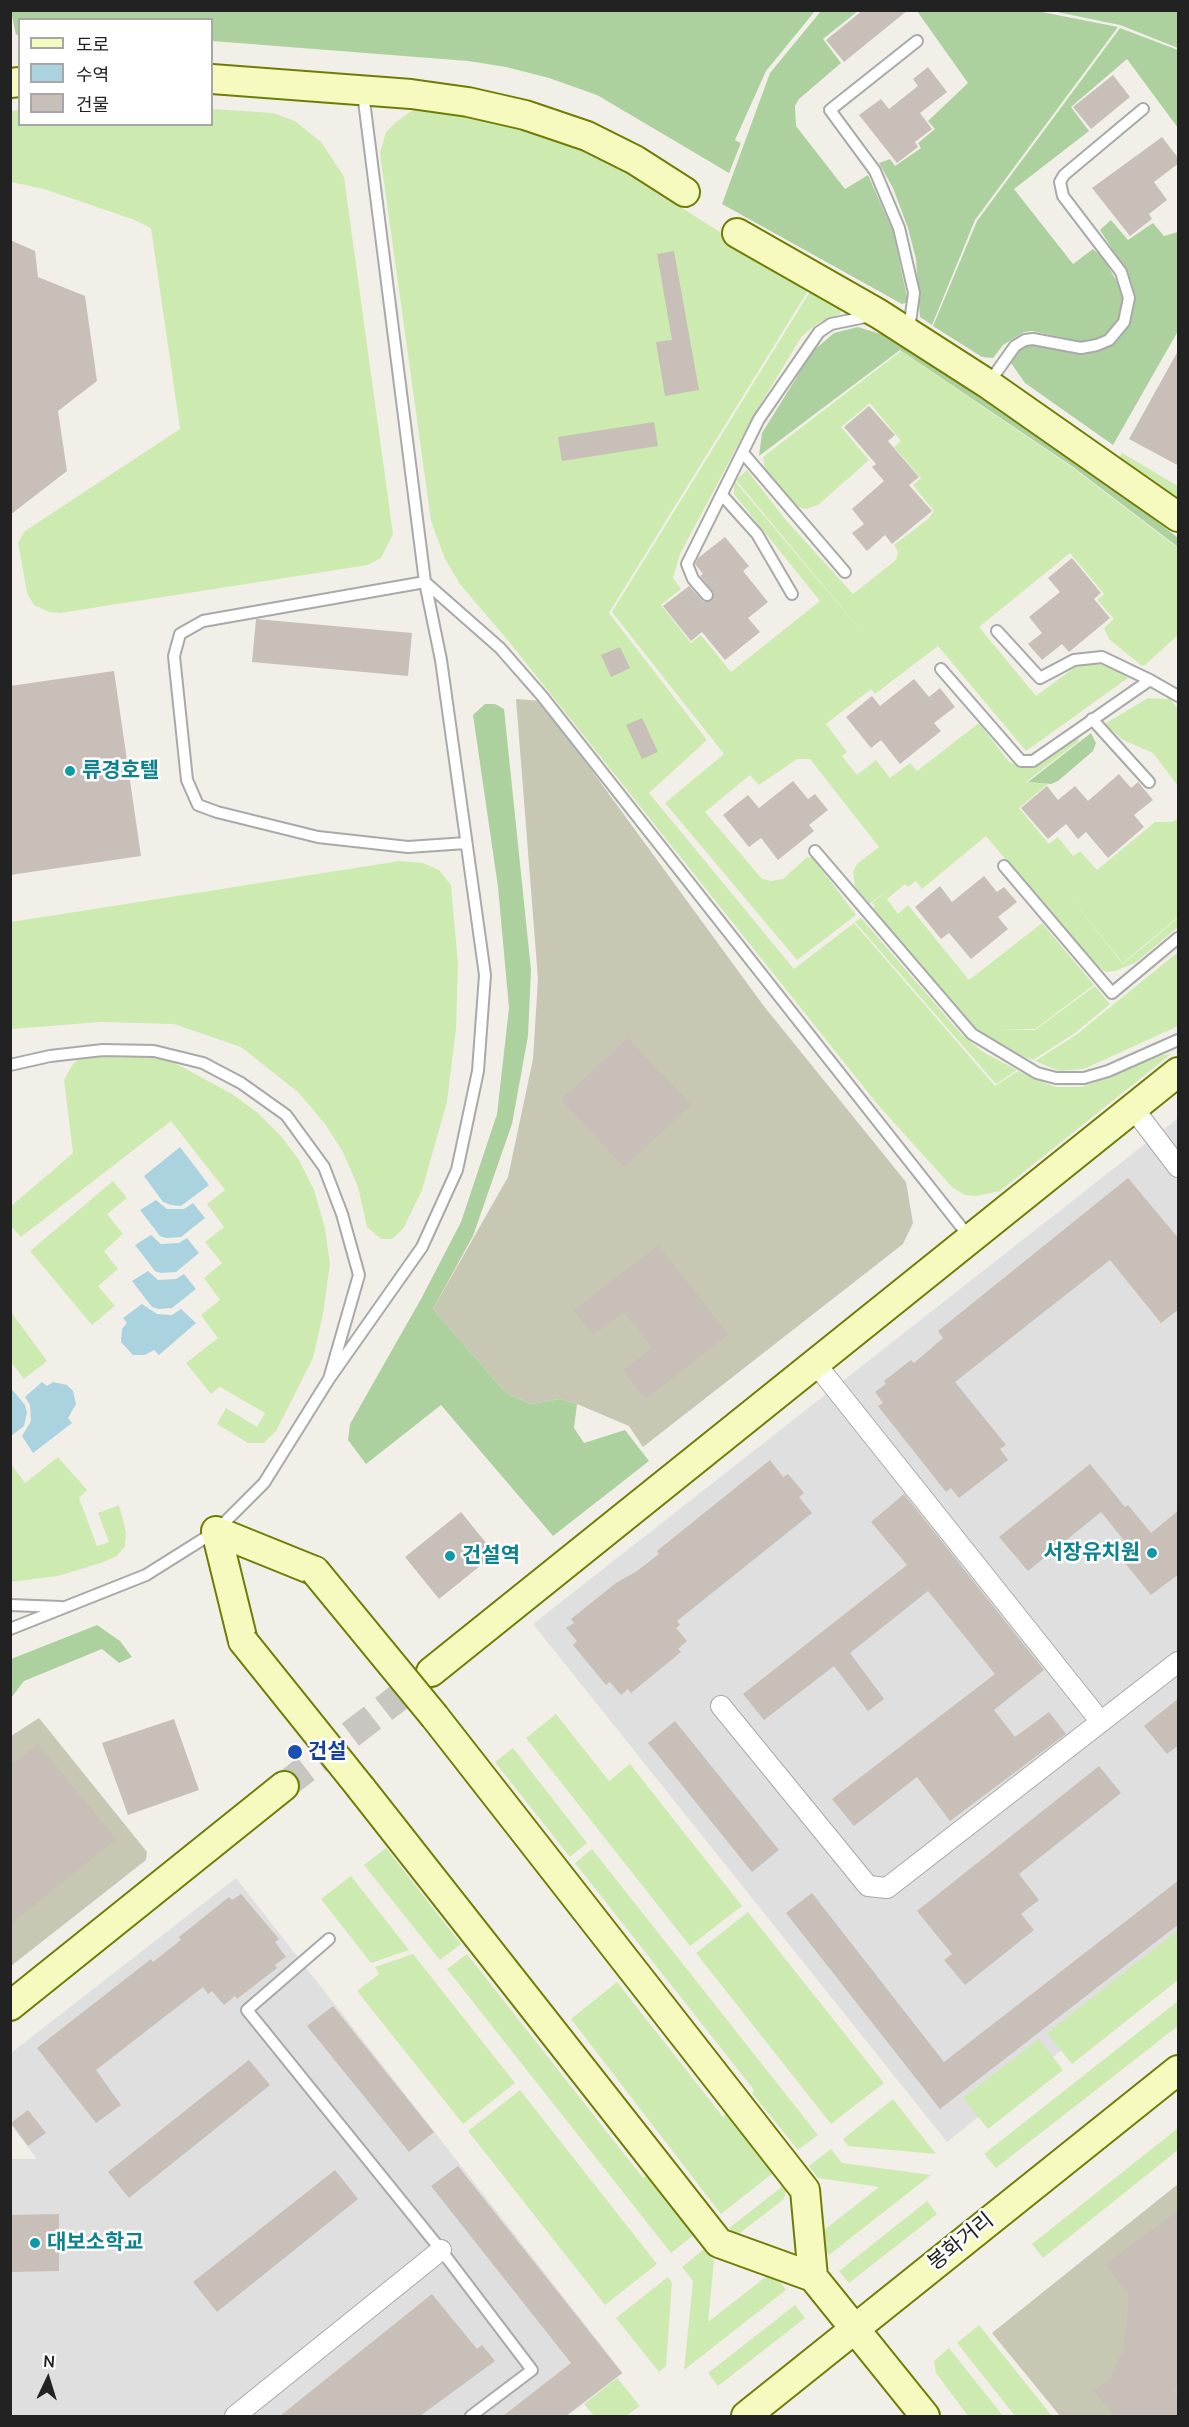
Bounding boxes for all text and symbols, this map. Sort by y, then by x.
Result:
legend [18,18,213,126]
text: 도로 [76,32,109,56]
text: 수역 [76,62,109,86]
text: 건물 [76,92,109,116]
place label: 류경호텔 [82,758,159,784]
marker: 류경호텔 [63,764,77,778]
place label: 서장유치원 [1043,1540,1140,1566]
place label: 건설역 [462,1543,520,1569]
marker: 서장유치원 [1145,1546,1159,1560]
marker: 건설역 [443,1549,457,1563]
place label: 건설 [308,1739,347,1765]
marker: 건설 [286,1743,304,1761]
street label: 봉화거리 [923,2208,999,2276]
place label: 대보소학교 [47,2230,144,2256]
marker: 대보소학교 [28,2236,42,2250]
north arrow [18,2349,78,2409]
text: N [43,2350,56,2372]

